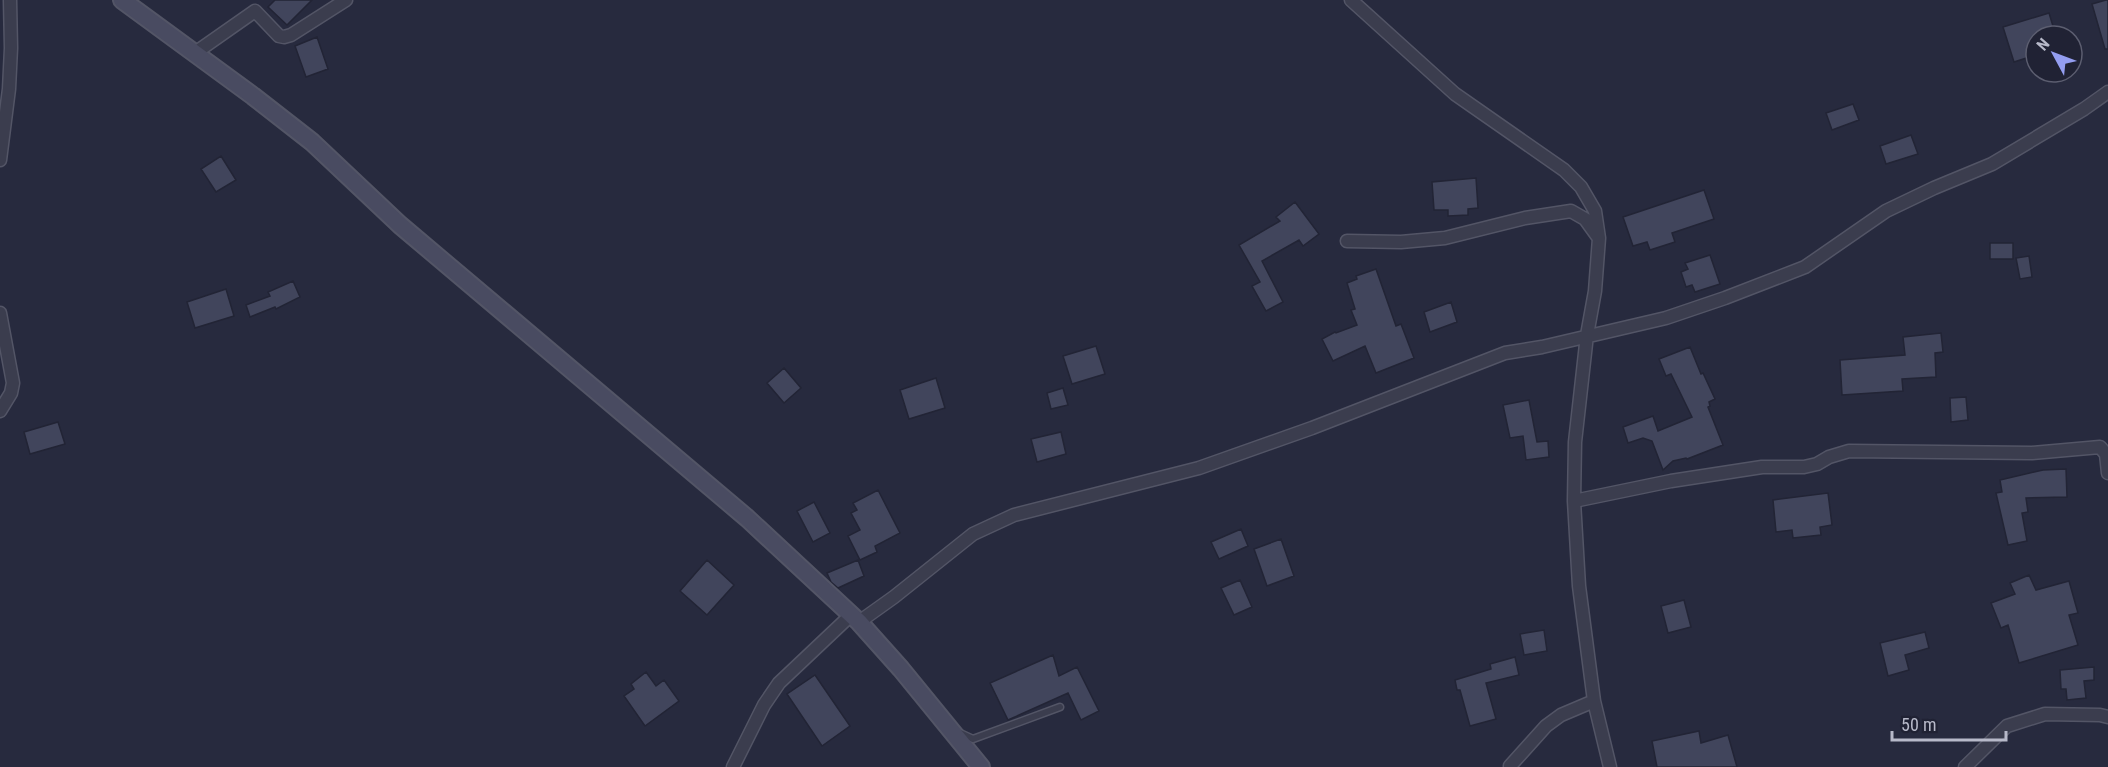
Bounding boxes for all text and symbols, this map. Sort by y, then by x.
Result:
north arrow [2024,24,2084,84]
text: N [2033,35,2053,54]
scale bar [1892,704,2006,742]
text: 50 m [1901,714,1936,735]

